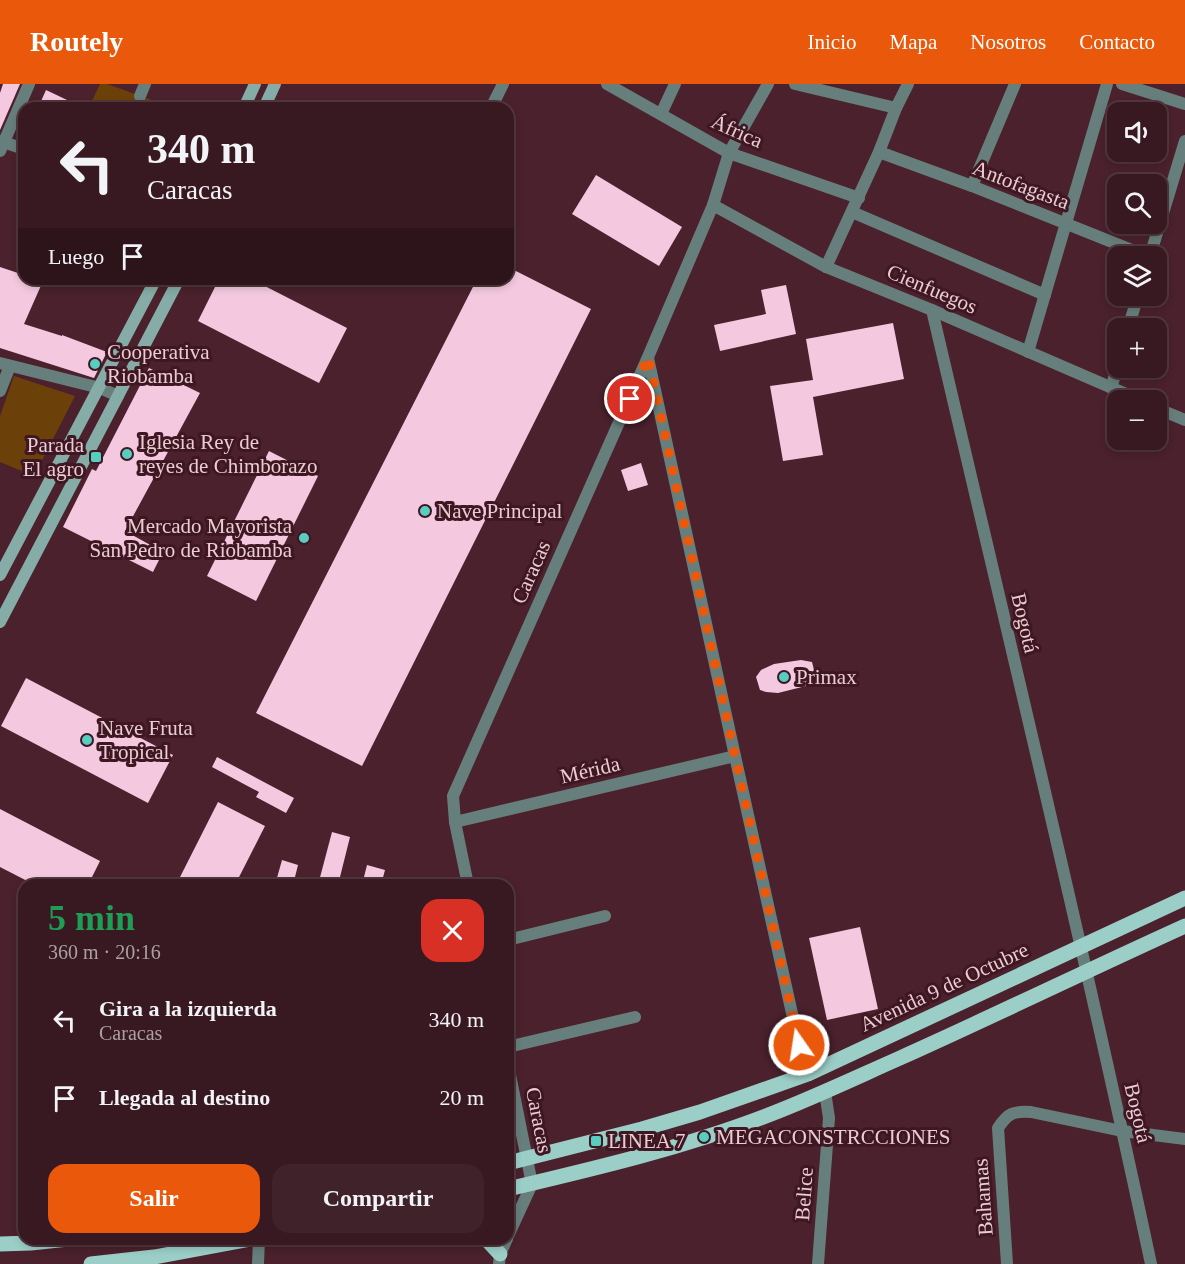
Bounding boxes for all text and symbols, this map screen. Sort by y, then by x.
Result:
text: Routely [30,26,123,57]
text: Inicio [808,30,857,54]
text: Mapa [890,30,937,54]
text: Nosotros [970,30,1046,54]
text: Contacto [1079,30,1155,54]
map controls [1107,102,1167,450]
button: sound [1107,102,1167,162]
street label: África [708,109,767,153]
icon: left [48,126,126,204]
text: 340 m [147,126,256,172]
street label: Antofagasta [969,156,1073,215]
button: search [1107,174,1167,234]
text: Caracas [147,175,232,205]
icon: arrive [116,240,149,273]
text: Luego [48,244,104,269]
button: layers [1107,246,1167,306]
street label: Cienfuegos [883,259,981,319]
button: + [1107,318,1167,378]
place label: Cooperativa Riobamba [107,340,210,388]
marker: Cooperativa Riobamba [88,357,102,371]
pin [604,373,655,424]
icon: arrive [613,382,646,415]
button: − [1107,390,1167,450]
place label: Iglesia Rey de reyes de Chimborazo [139,430,317,478]
place label: Parada El agro [23,433,85,481]
marker: Iglesia Rey de reyes de Chimborazo [120,447,134,461]
marker: Parada El agro [89,450,103,464]
place label: Nave Principal [437,499,563,523]
marker: Nave Principal [418,504,432,518]
place label: Mercado Mayorista San Pedro de Riobamba [90,514,293,562]
marker: Mercado Mayorista San Pedro de Riobamba [297,531,311,545]
street label: Caracas [507,537,555,607]
street label: Bogotá [1006,591,1044,656]
place label: Primax [796,665,857,689]
marker: Primax [777,670,791,684]
place label: Nave Fruta Tropical [99,716,194,764]
marker: Nave Fruta Tropical [80,733,94,747]
street label: Mérida [558,751,623,789]
text: 5 min [48,898,135,938]
button: close [421,899,484,962]
street label: Avenida 9 de Octubre [856,937,1032,1037]
text: 360 m · 20:16 [48,941,161,963]
text: Gira a la izquierda [99,996,277,1021]
icon: left [48,1004,81,1037]
text: 340 m [428,1007,484,1032]
position arrow [767,1013,831,1077]
text: Caracas [99,1022,162,1044]
street label: Bogotá [1119,1081,1157,1146]
icon: arrive [48,1082,81,1115]
text: Llegada al destino [99,1085,270,1110]
text: 20 m [439,1085,484,1110]
street label: Caracas [521,1085,557,1155]
place label: MEGACONSTRCCIONES [716,1125,951,1149]
place label: LINEA 7 [608,1129,686,1153]
marker: MEGACONSTRCCIONES [697,1130,711,1144]
marker: LINEA 7 [589,1134,603,1148]
street label: Bahamas [968,1158,998,1236]
button: Salir [48,1164,260,1233]
button: Compartir [272,1164,484,1233]
street label: Belice [790,1166,818,1222]

